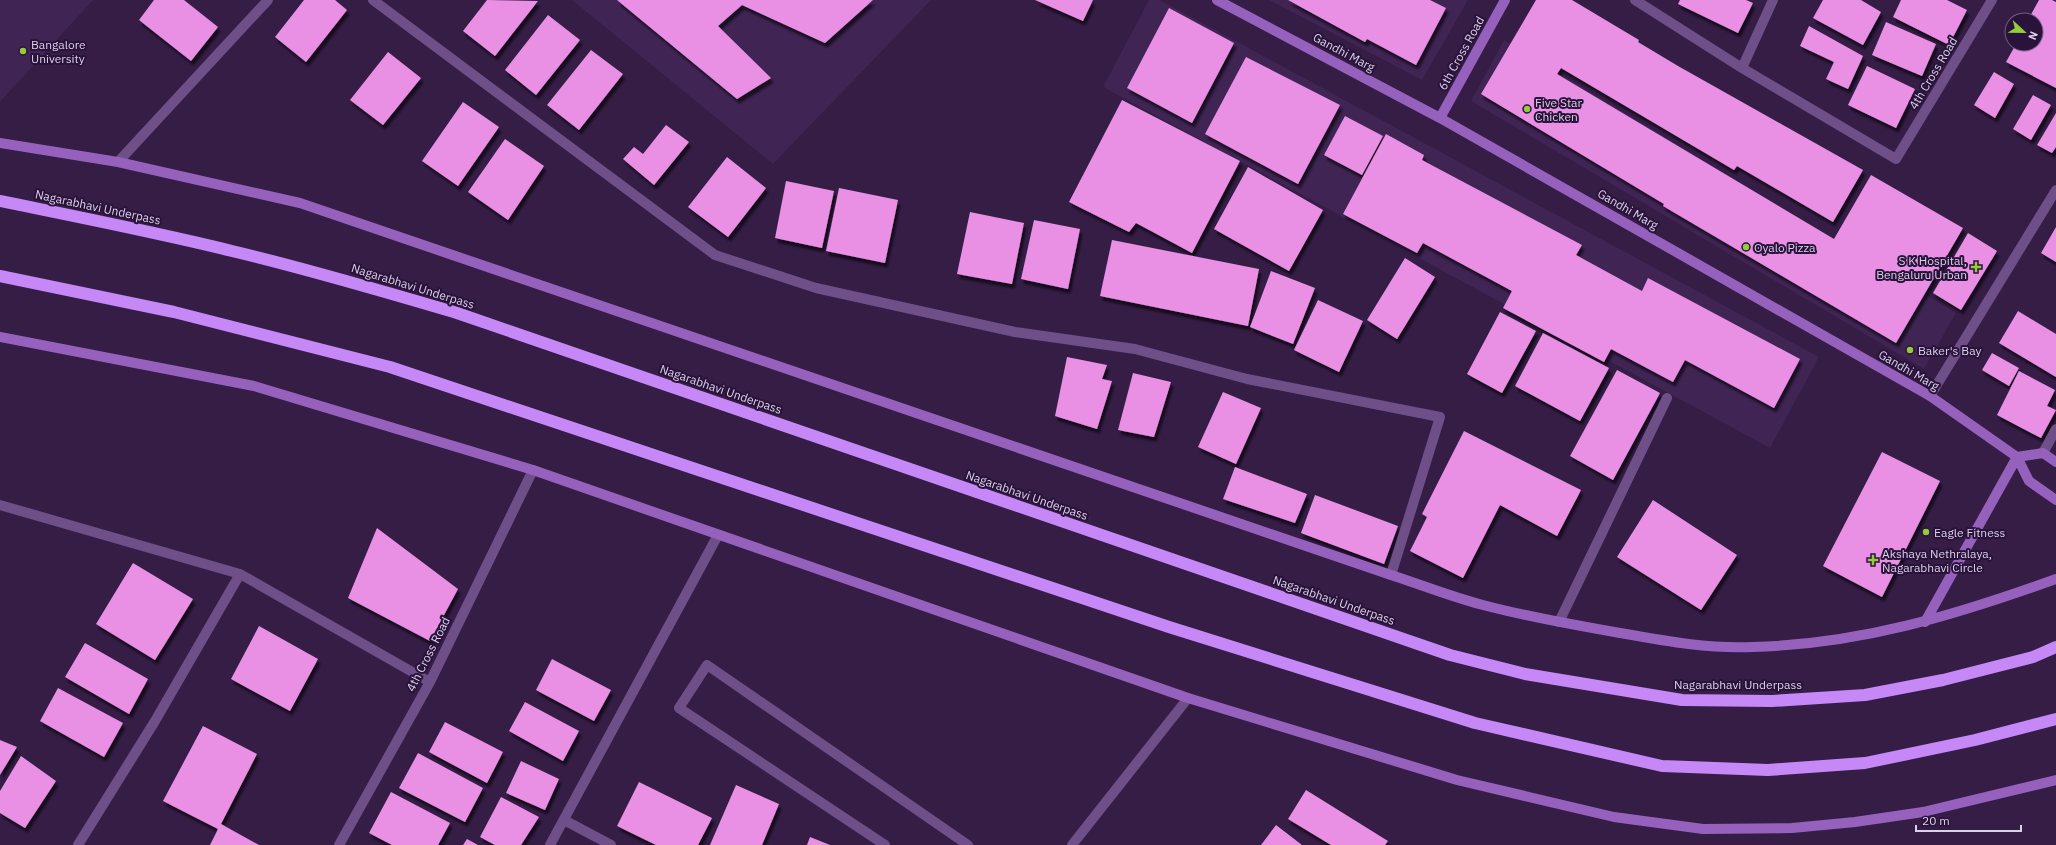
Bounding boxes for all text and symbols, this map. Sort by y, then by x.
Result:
north arrow [2004,12,2044,52]
street label: 6th Cross Road [1435,14,1487,92]
street label: Gandhi Marg [1311,29,1378,75]
text: N [2025,29,2041,42]
street label: 4th Cross Road [1906,34,1960,112]
place label: Bangalore University [31,37,86,66]
marker: Bangalore University [18,46,28,56]
place label: Five Star Chicken [1535,95,1583,124]
marker: Five Star Chicken [1522,104,1532,114]
street label: Nagarabhavi Underpass [34,186,162,228]
street label: Gandhi Marg [1595,186,1662,233]
place label: Oyalo Pizza [1754,240,1816,255]
marker: Oyalo Pizza [1741,242,1751,252]
place label: S K Hospital, Bengaluru Urban [1876,253,1967,282]
street label: Nagarabhavi Underpass [350,260,477,312]
marker: S K Hospital, Bengaluru Urban [1970,261,1982,273]
place label: Baker's Bay [1918,343,1981,358]
marker: Baker's Bay [1905,345,1915,355]
street label: Gandhi Marg [1876,347,1943,394]
street label: Nagarabhavi Underpass [658,361,784,417]
street label: Nagarabhavi Underpass [964,467,1090,523]
place label: Eagle Fitness [1934,525,2006,540]
marker: Eagle Fitness [1921,527,1931,537]
place label: Akshaya Nethralaya, Nagarabhavi Circle [1882,546,1992,575]
marker: Akshaya Nethralaya, Nagarabhavi Circle [1867,554,1879,566]
street label: Nagarabhavi Underpass [1271,572,1397,628]
street label: 4th Cross Road [403,614,453,694]
street label: Nagarabhavi Underpass [1674,677,1802,692]
scale bar [1916,807,2021,833]
text: 20 m [1922,813,1950,828]

